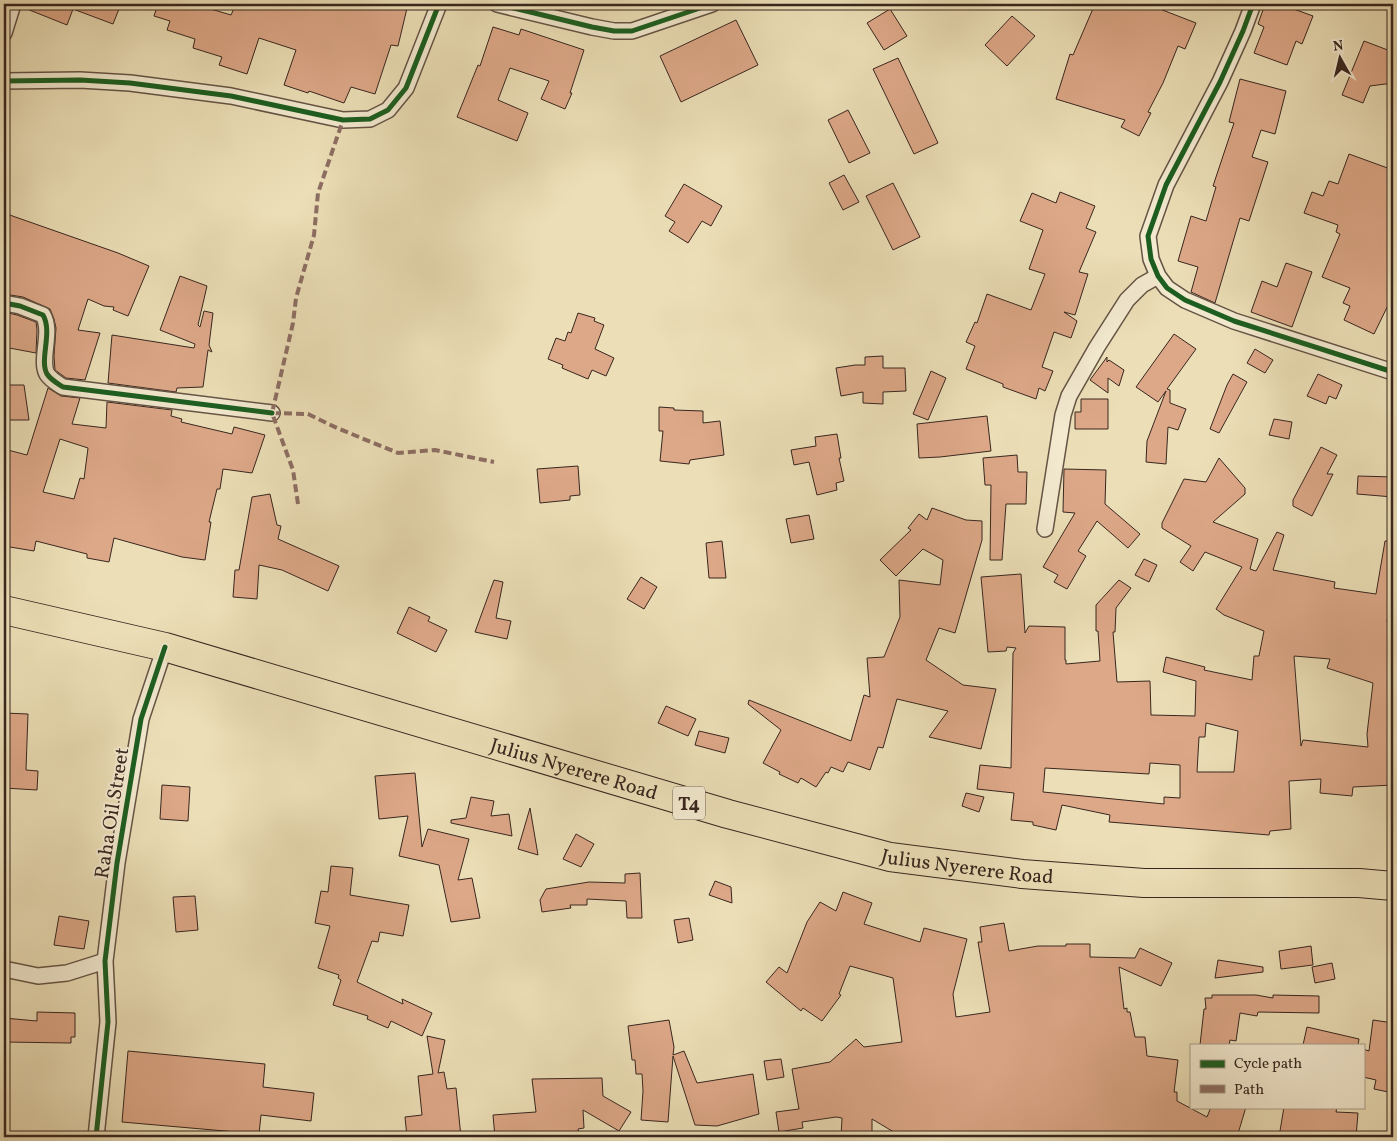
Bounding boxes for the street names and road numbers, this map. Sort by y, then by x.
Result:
street label: Julius Nyerere Road [486,732,661,808]
street label: Raha Oil Street [89,746,137,881]
road number: T4 [673,786,705,820]
street label: Julius Nyerere Road [877,843,1054,892]

